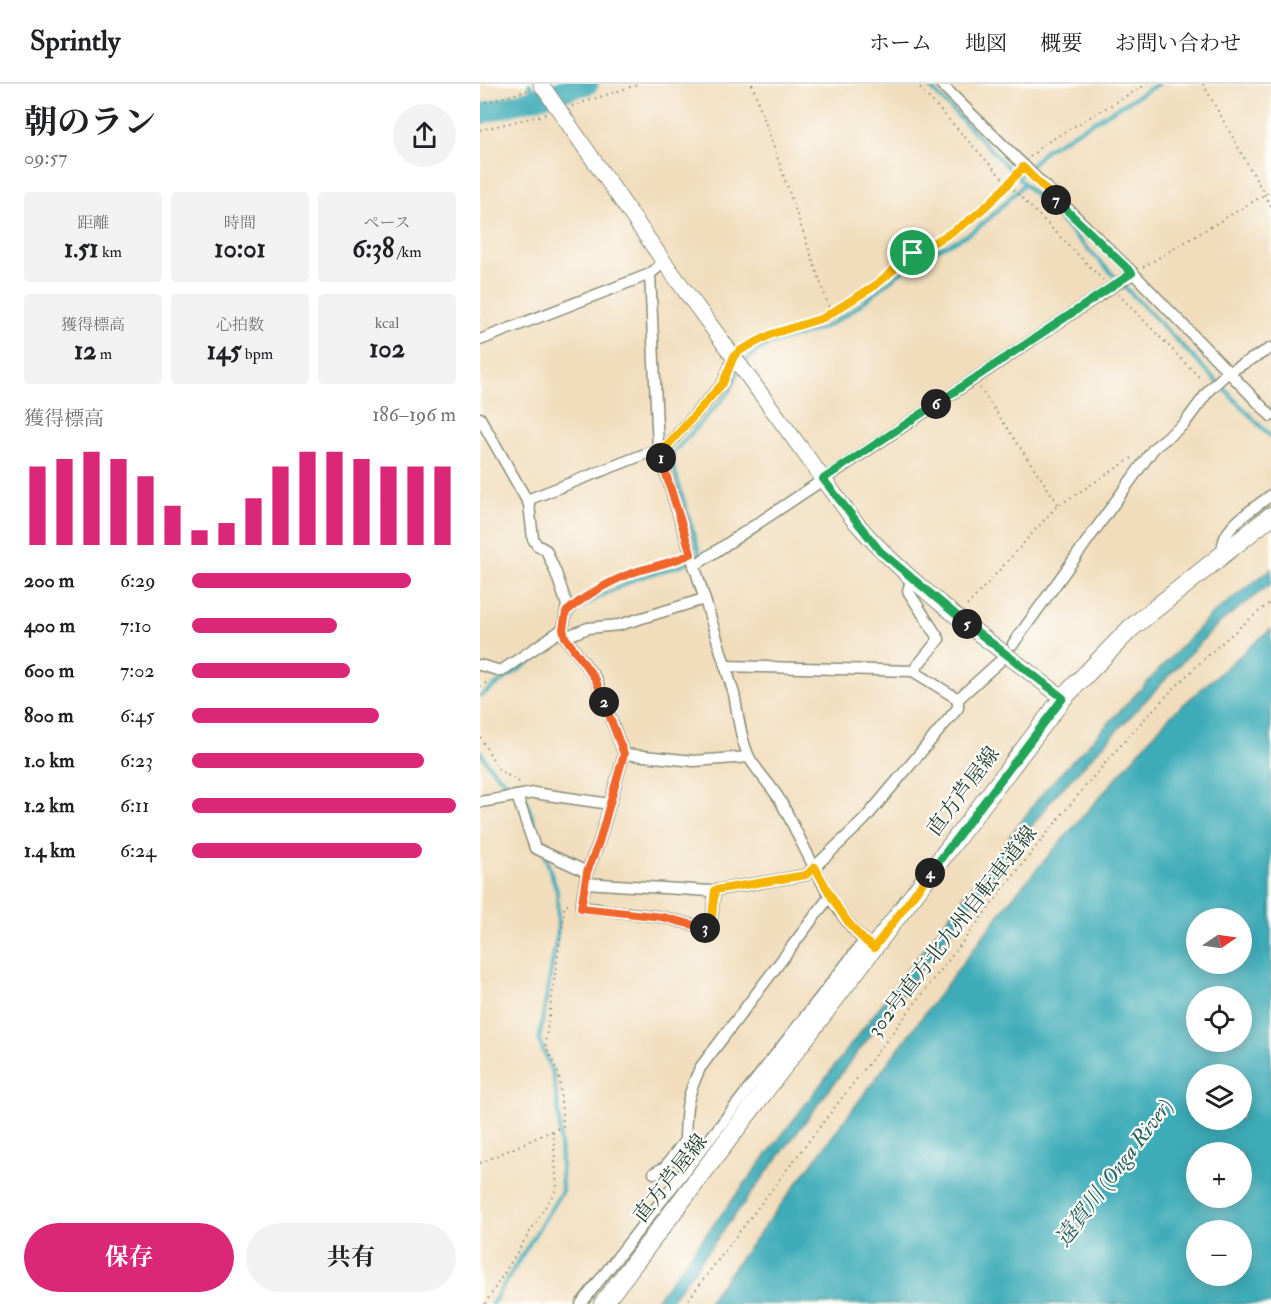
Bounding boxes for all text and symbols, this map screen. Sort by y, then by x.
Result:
text: Sprintly [30,24,120,59]
text: ホーム [869,30,932,57]
text: 地図 [965,30,1007,57]
text: 概要 [1040,30,1082,57]
text: お問い合わせ [1115,30,1241,57]
text: 朝のラン [24,102,156,143]
button: share [393,104,456,167]
text: 09:57 [24,145,67,170]
pin: 7 [1041,185,1071,215]
text: 7 [1052,190,1060,210]
text: 距離 [77,213,109,233]
text: 時間 [224,213,256,233]
text: ペース [363,213,411,233]
pin [887,227,938,278]
text: 1.51 [64,233,99,265]
text: 10:01 [214,233,266,265]
text: 6:38 [352,233,394,265]
icon: arrive [896,236,929,269]
text: km [99,242,122,262]
text: /km [394,242,422,262]
text: kcal [375,313,399,333]
text: 獲得標高 [61,315,125,335]
text: 心拍数 [216,315,264,335]
text: 102 [369,333,405,365]
text: 12 [74,335,96,367]
text: 145 [207,335,242,367]
text: m [96,344,112,364]
text: bpm [242,344,273,364]
pin: 6 [921,389,951,419]
text: 6 [932,394,940,414]
text: 186–196 m [372,402,456,427]
text: 獲得標高 [24,406,104,431]
pin: 1 [646,443,676,473]
text: 1 [658,448,664,468]
text: 200 m [24,568,74,593]
text: 6:29 [120,568,155,593]
pin: 5 [952,609,982,639]
text: 400 m [24,613,75,638]
text: 7:10 [120,613,151,638]
text: 5 [963,614,971,634]
text: 600 m [24,658,74,683]
text: 7:02 [120,658,155,683]
pin: 2 [589,687,619,717]
text: 2 [600,692,608,712]
text: 800 m [24,703,74,728]
text: 6:45 [120,703,155,728]
street label: 直方芦屋線 [921,741,1006,841]
text: 1.0 km [24,748,75,773]
text: 6:23 [120,748,153,773]
text: 1.2 km [24,793,74,818]
text: 6:11 [120,793,149,818]
street label: 302号直方北九州自転車道線 [862,820,1043,1042]
text: 1.4 km [24,838,75,863]
text: 6:24 [120,838,156,863]
pin: 4 [915,858,945,888]
text: 4 [926,863,934,883]
north arrow [1186,908,1252,974]
map controls [1186,908,1252,1286]
pin: 3 [690,913,720,943]
text: 3 [702,918,708,938]
button: locate [1186,986,1252,1052]
button: layers [1186,1064,1252,1130]
water label: 遠賀川 (Onga River) [1049,1093,1179,1252]
street label: 直方芦屋線 [627,1129,713,1228]
button: + [1186,1142,1252,1208]
button: − [1186,1220,1252,1286]
button: 保存 [24,1223,234,1292]
button: 共有 [246,1223,456,1292]

